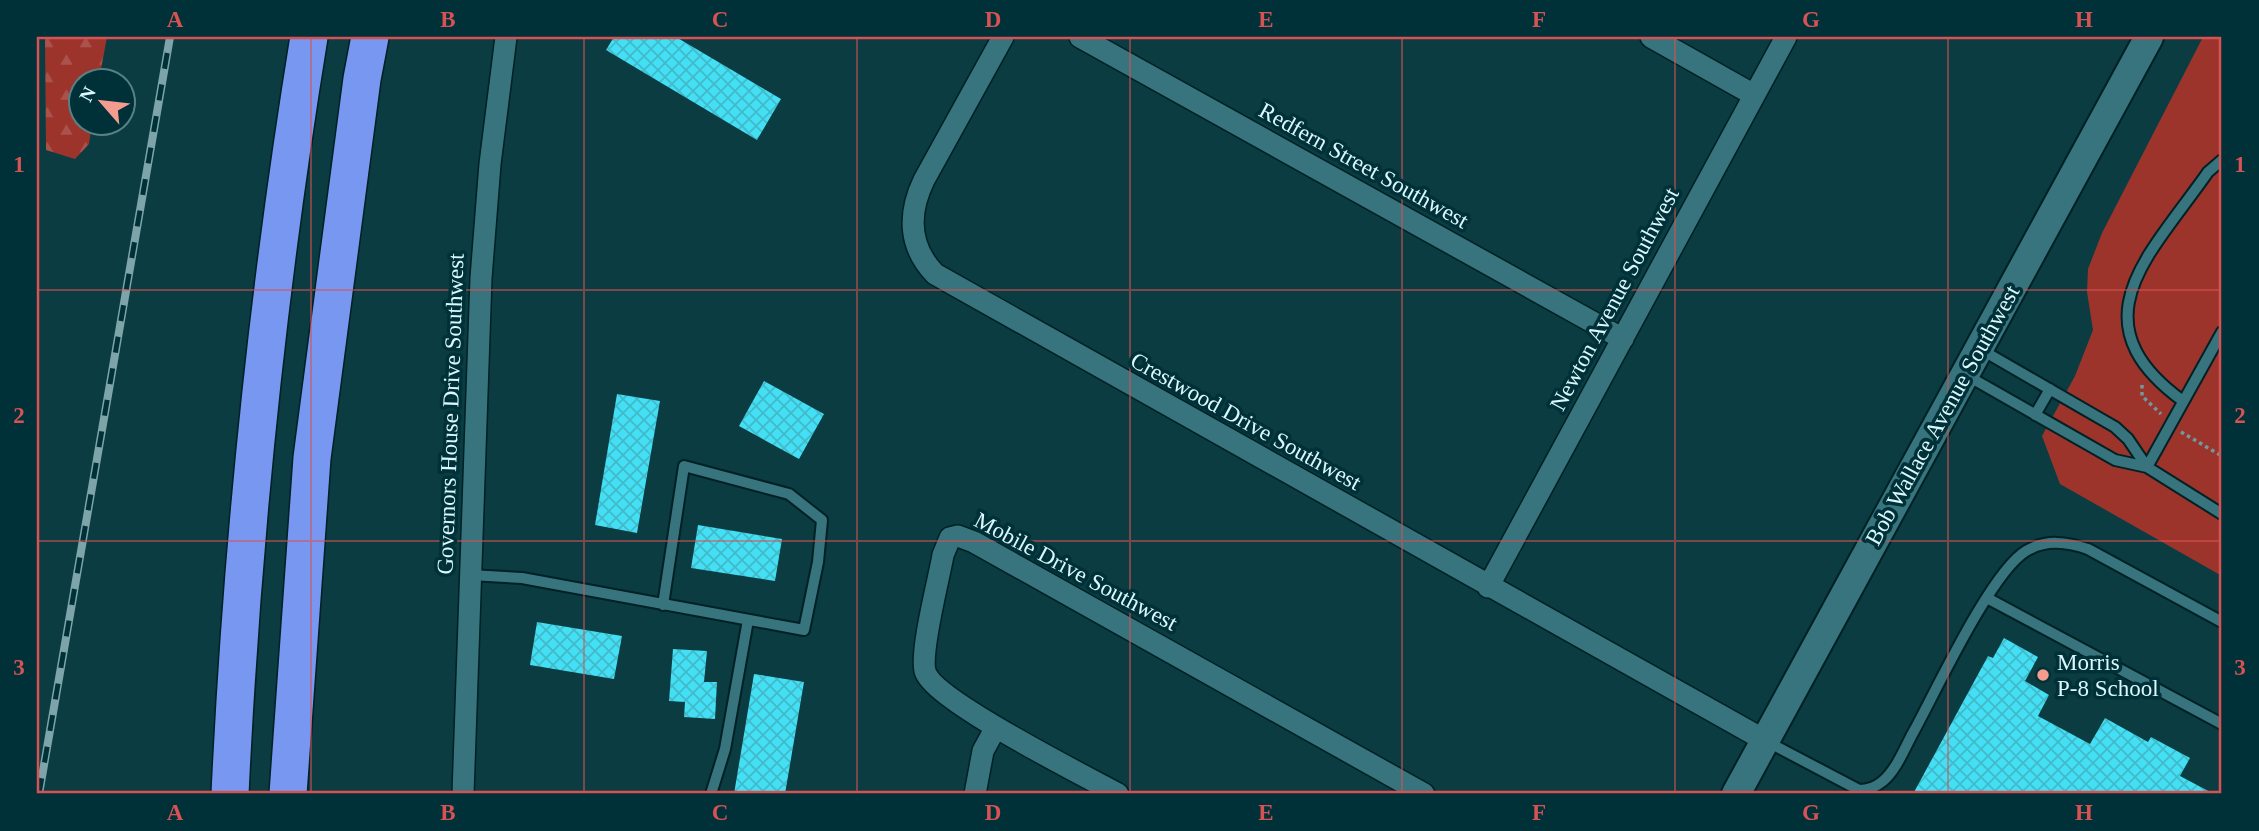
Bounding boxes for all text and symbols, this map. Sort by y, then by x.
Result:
text: A [167,7,184,32]
text: B [440,7,456,32]
text: C [712,7,728,32]
text: D [985,7,1001,32]
text: E [1258,7,1274,32]
text: F [1532,7,1546,32]
text: G [1802,7,1820,32]
text: H [2075,7,2093,32]
north arrow [66,66,136,136]
text: N [75,83,100,105]
street label: Redfern Street Southwest [1255,98,1473,234]
text: 1 [13,152,25,177]
text: 1 [2234,152,2246,177]
street label: Newton Avenue Southwest [1545,183,1684,415]
street label: Governors House Drive Southwest [432,252,469,575]
street label: Bob Wallace Avenue Southwest [1860,281,2025,549]
street label: Crestwood Drive Southwest [1126,348,1366,496]
text: 2 [13,403,25,428]
text: 2 [2234,403,2246,428]
street label: Mobile Drive Southwest [970,507,1182,636]
place label: Morris P-8 School [2057,650,2159,701]
text: 3 [13,655,25,680]
text: 3 [2234,655,2246,680]
marker: Morris P-8 School [2035,667,2051,683]
text: A [167,800,184,825]
text: B [440,800,456,825]
text: C [712,800,728,825]
text: D [985,800,1001,825]
text: E [1258,800,1274,825]
text: F [1532,800,1546,825]
text: G [1802,800,1820,825]
text: H [2075,800,2093,825]

